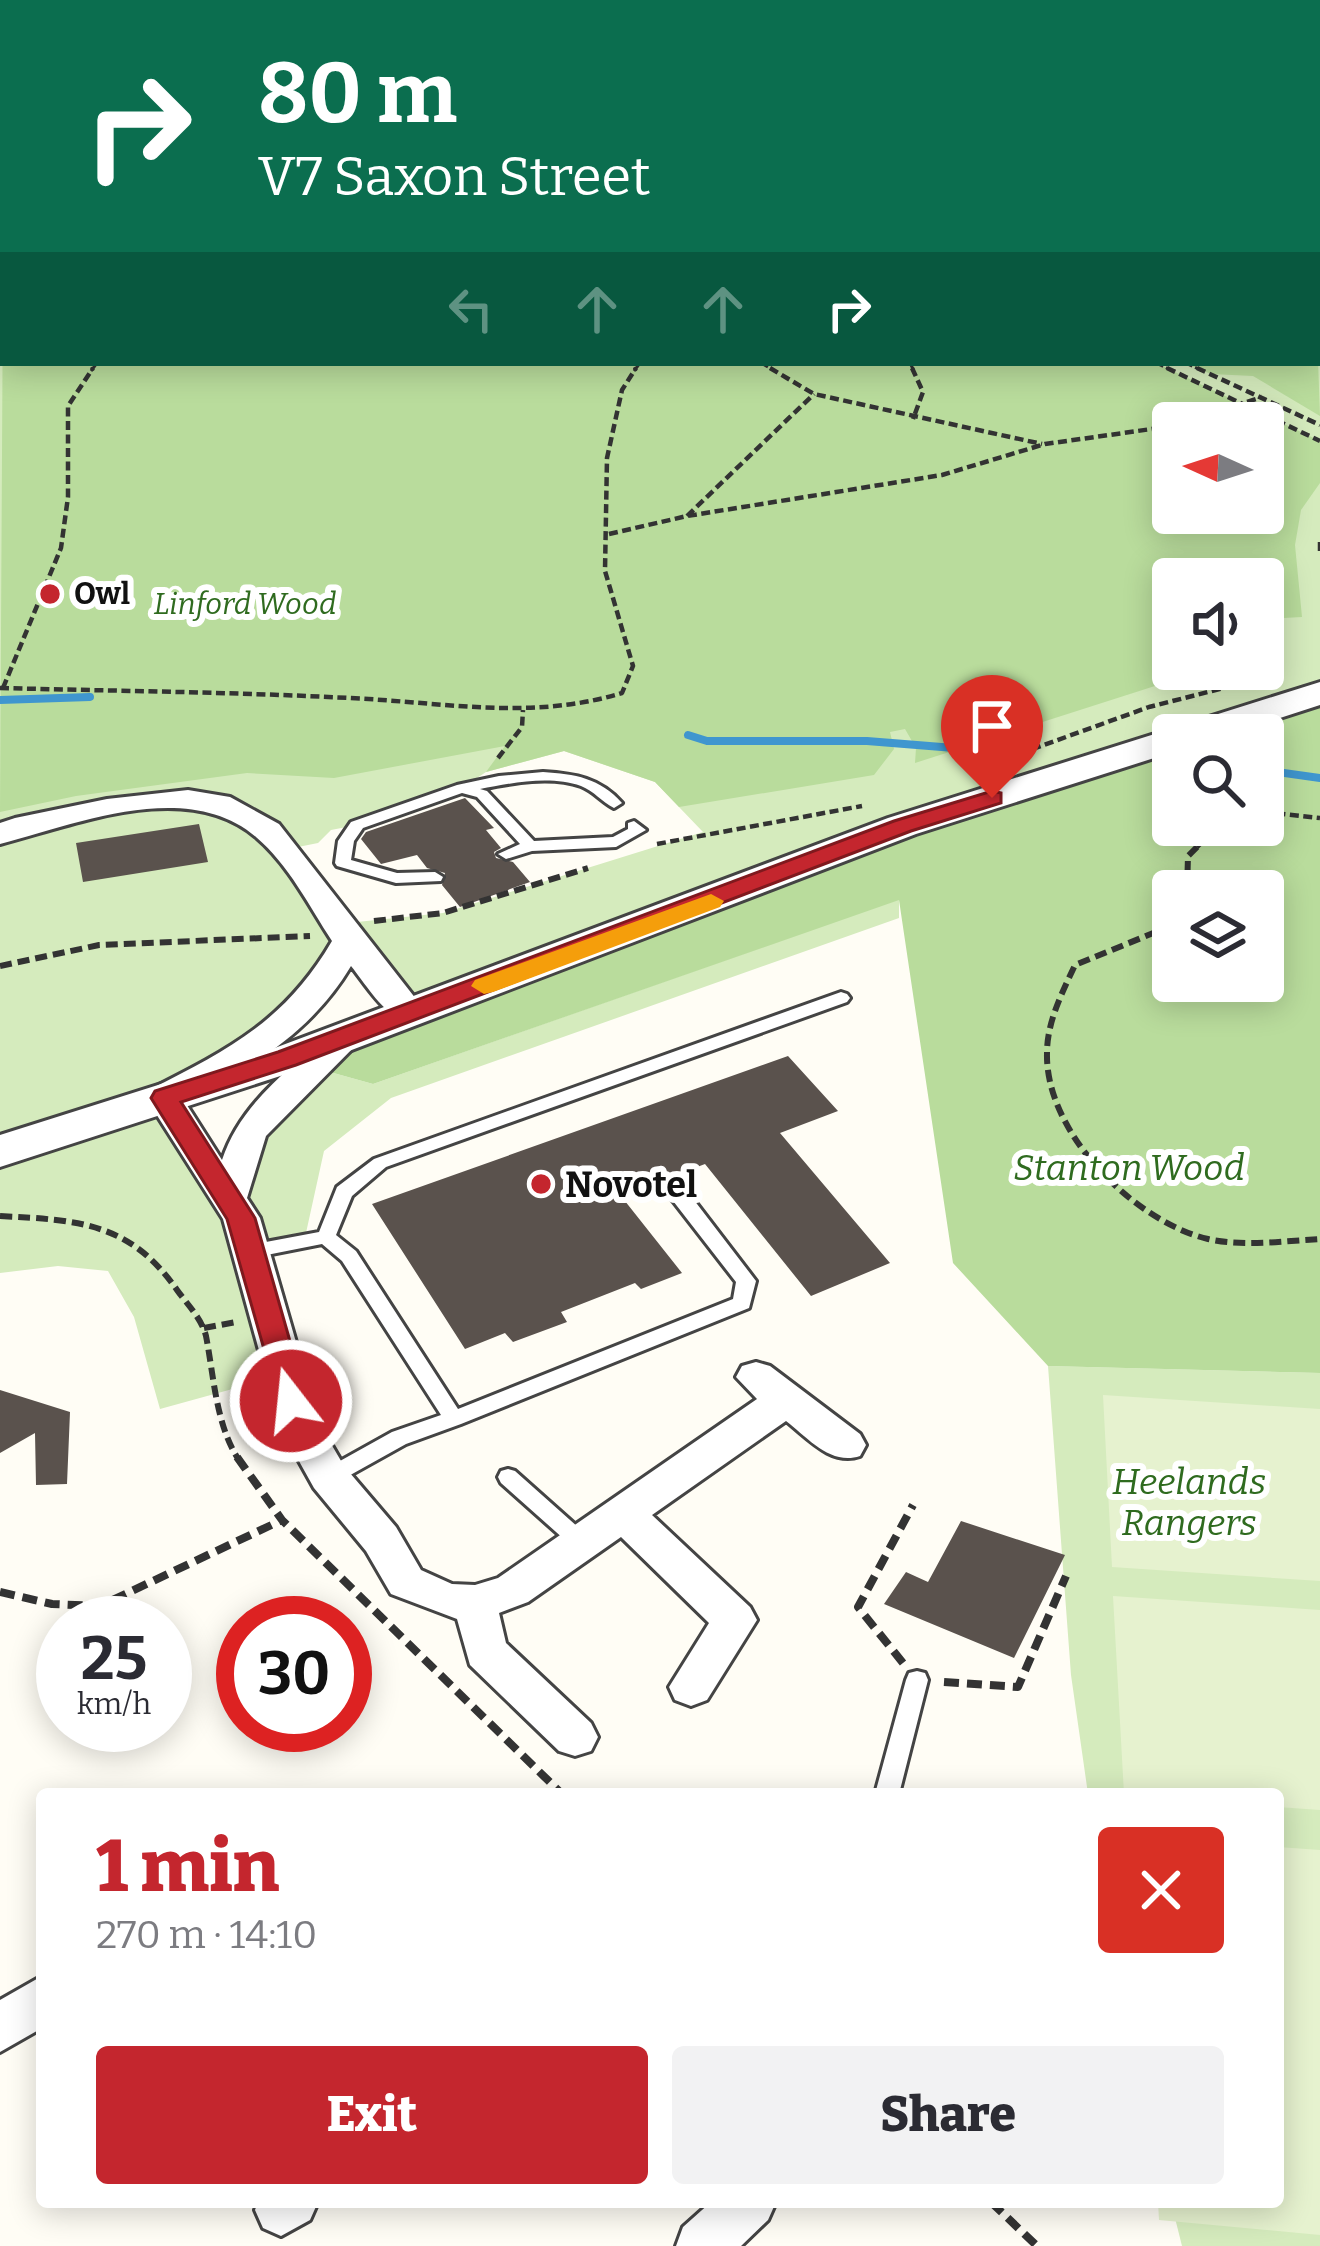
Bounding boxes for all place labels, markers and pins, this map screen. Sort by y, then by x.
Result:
place label: Owl [74,576,130,612]
marker: Owl [37,581,63,607]
pin [941,675,1043,798]
place label: Novotel [565,1163,697,1207]
marker: Novotel [528,1171,554,1197]

